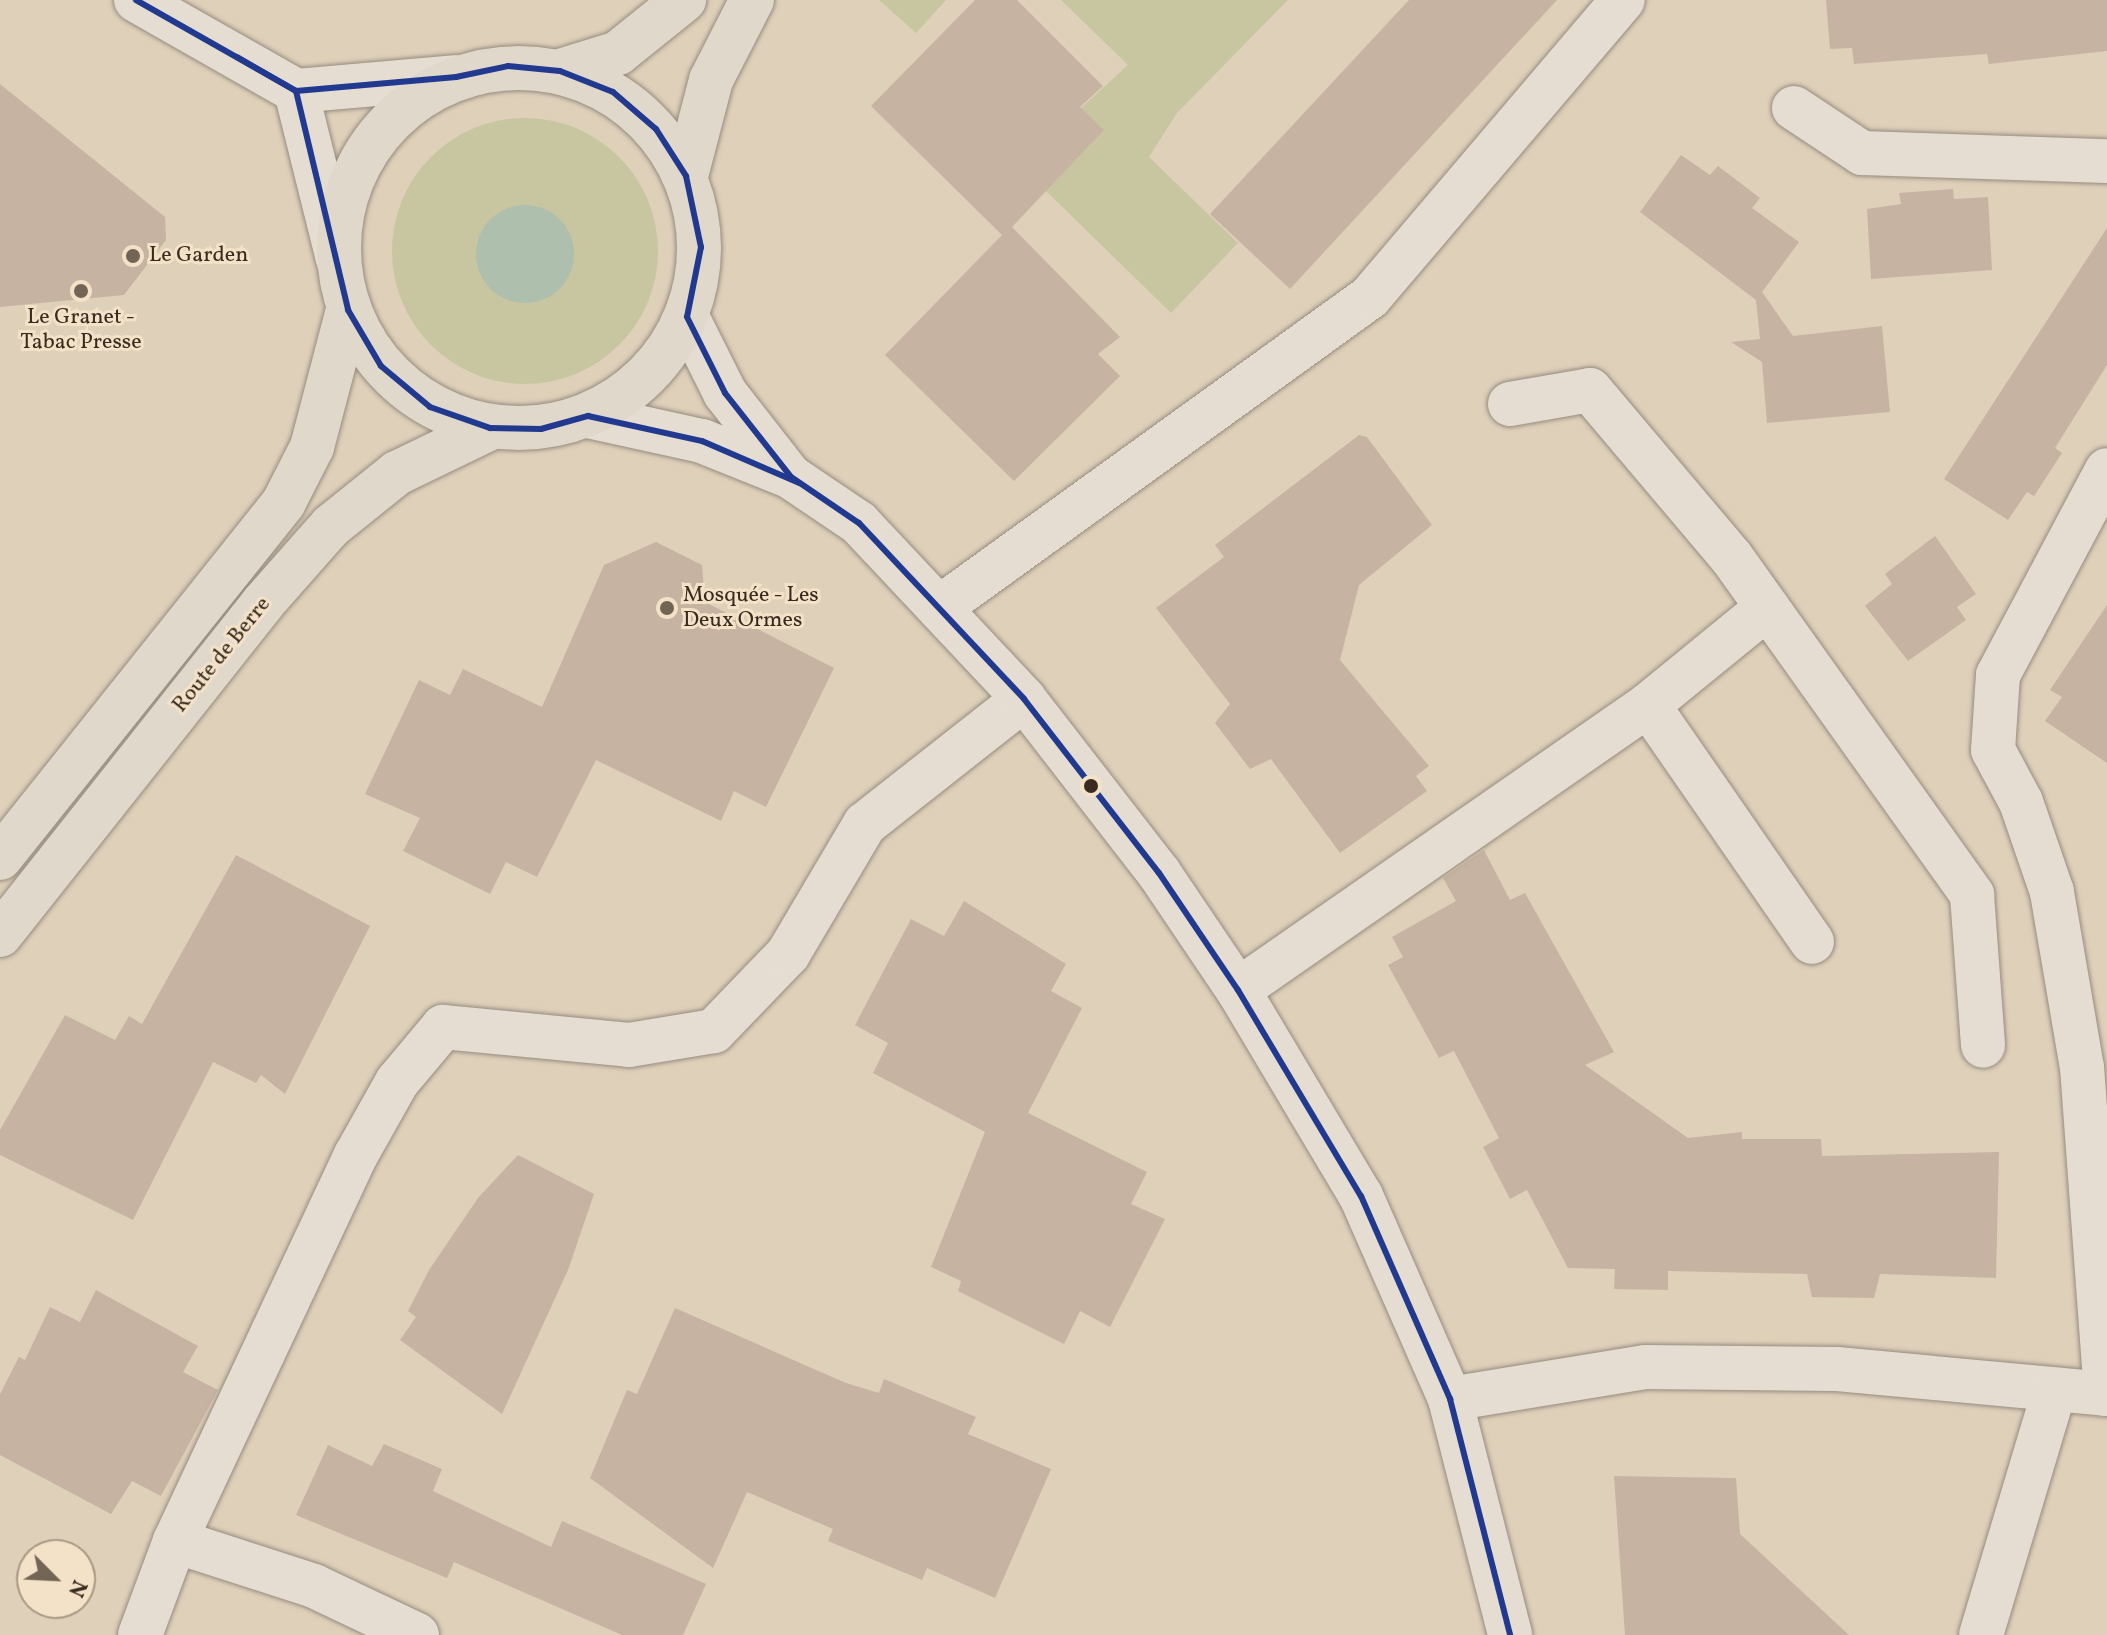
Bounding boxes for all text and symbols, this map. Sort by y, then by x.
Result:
place label: Le Garden [149,243,248,269]
marker: Le Garden [124,247,142,265]
marker: Le Granet - Tabac Presse [72,282,90,300]
place label: Le Granet - Tabac Presse [20,304,142,356]
place label: Mosquée - Les Deux Ormes [683,582,820,634]
street label: Route de Berre [167,592,277,718]
marker: Mosquée - Les Deux Ormes [658,599,676,617]
unlabelled marker [1083,778,1099,794]
north arrow [16,1539,96,1619]
text: N [59,1575,94,1602]

